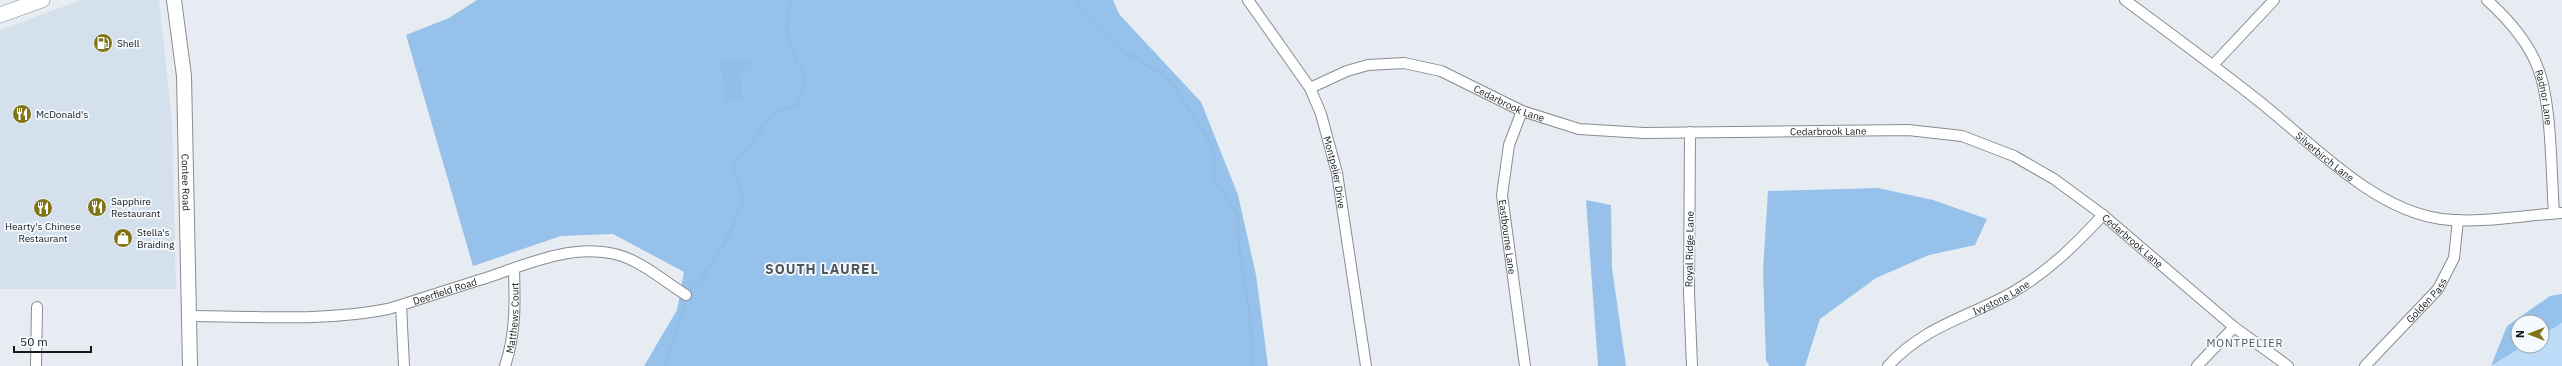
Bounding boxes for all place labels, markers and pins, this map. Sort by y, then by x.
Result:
fuel station icon: Shell [92,32,114,54]
place label: Shell [117,37,140,50]
restaurant icon: McDonald's [11,103,33,125]
place label: McDonald's [36,108,88,121]
place label: Sapphire Restaurant [111,195,161,220]
restaurant icon: Sapphire Restaurant [86,196,108,218]
restaurant icon: Hearty's Chinese Restaurant [32,197,54,219]
place label: Hearty's Chinese Restaurant [5,220,81,245]
place label: Stella's Braiding [137,226,175,251]
shop icon: Stella's Braiding [112,227,134,249]

